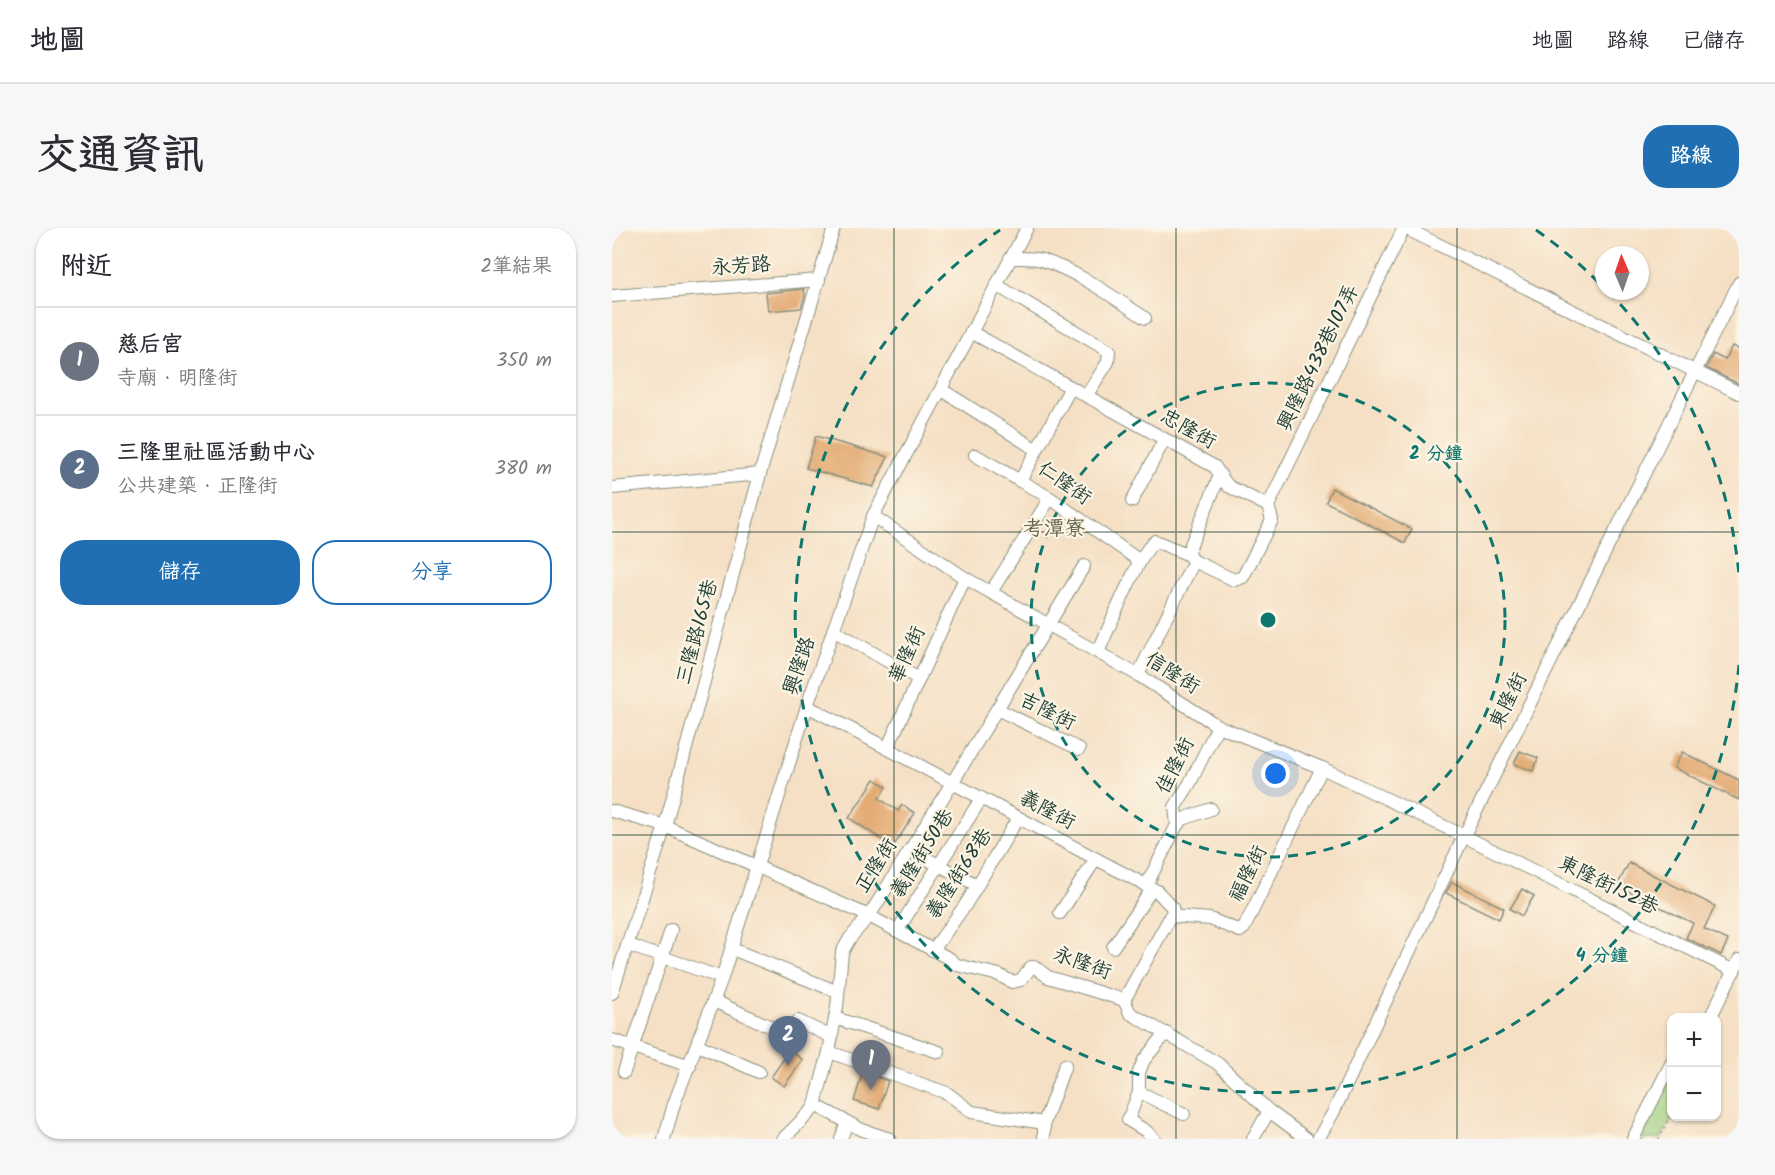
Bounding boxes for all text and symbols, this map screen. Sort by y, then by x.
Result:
text: 地圖 [30,19,86,64]
text: 地圖 [1532,25,1574,58]
text: 路線 [1607,25,1649,58]
text: 已儲存 [1682,25,1745,58]
text: 交通資訊 [36,123,204,190]
button: 路線 [1643,125,1739,188]
text: 附近 [60,246,112,288]
north arrow [1595,246,1649,300]
street label: 永芳路 [710,249,773,285]
text: 2筆結果 [480,251,552,283]
street label: 興隆路438巷107弄 [1270,279,1368,437]
text: 慈后宮 [117,328,183,363]
text: 1 [76,345,83,377]
text: 350 m [496,345,552,377]
text: 寺廟 · 明隆街 [117,363,238,395]
street label: 忠隆街 [1154,401,1222,459]
text: 三隆里社區活動中心 [117,436,315,471]
text: 2 分鐘 [1409,440,1463,469]
text: 2 [74,453,85,485]
text: 380 m [495,453,552,485]
street label: 仁隆街 [1030,454,1098,514]
text: 公共建築 · 正隆街 [117,471,278,503]
district label: 考潭寮 [1023,513,1086,546]
button: 儲存 [60,540,300,605]
button: 分享 [312,540,552,605]
street label: 三隆路165巷 [669,575,728,688]
centre of rings [1258,610,1278,630]
street label: 華隆街 [881,621,935,689]
street label: 興隆路 [775,631,825,700]
street label: 信隆街 [1138,645,1206,703]
street label: 東隆街 [1481,667,1537,735]
street label: 吉隆街 [1013,684,1081,740]
street label: 佳隆街 [1148,732,1204,800]
your location [1261,759,1290,788]
street label: 義隆街 [1013,783,1081,839]
street label: 義隆街50巷 [883,802,964,905]
street label: 義隆街68巷 [918,821,1002,926]
street label: 正隆街 [848,832,906,900]
street label: 福隆街 [1221,840,1277,908]
street label: 東隆街152巷 [1552,848,1665,925]
street label: 永隆街 [1048,939,1116,989]
text: 4 分鐘 [1576,942,1628,971]
map controls [1667,1013,1721,1121]
button: + [1667,1013,1721,1067]
pin: 2 [768,1016,807,1066]
pin: 1 [852,1040,890,1090]
button: − [1667,1067,1721,1121]

